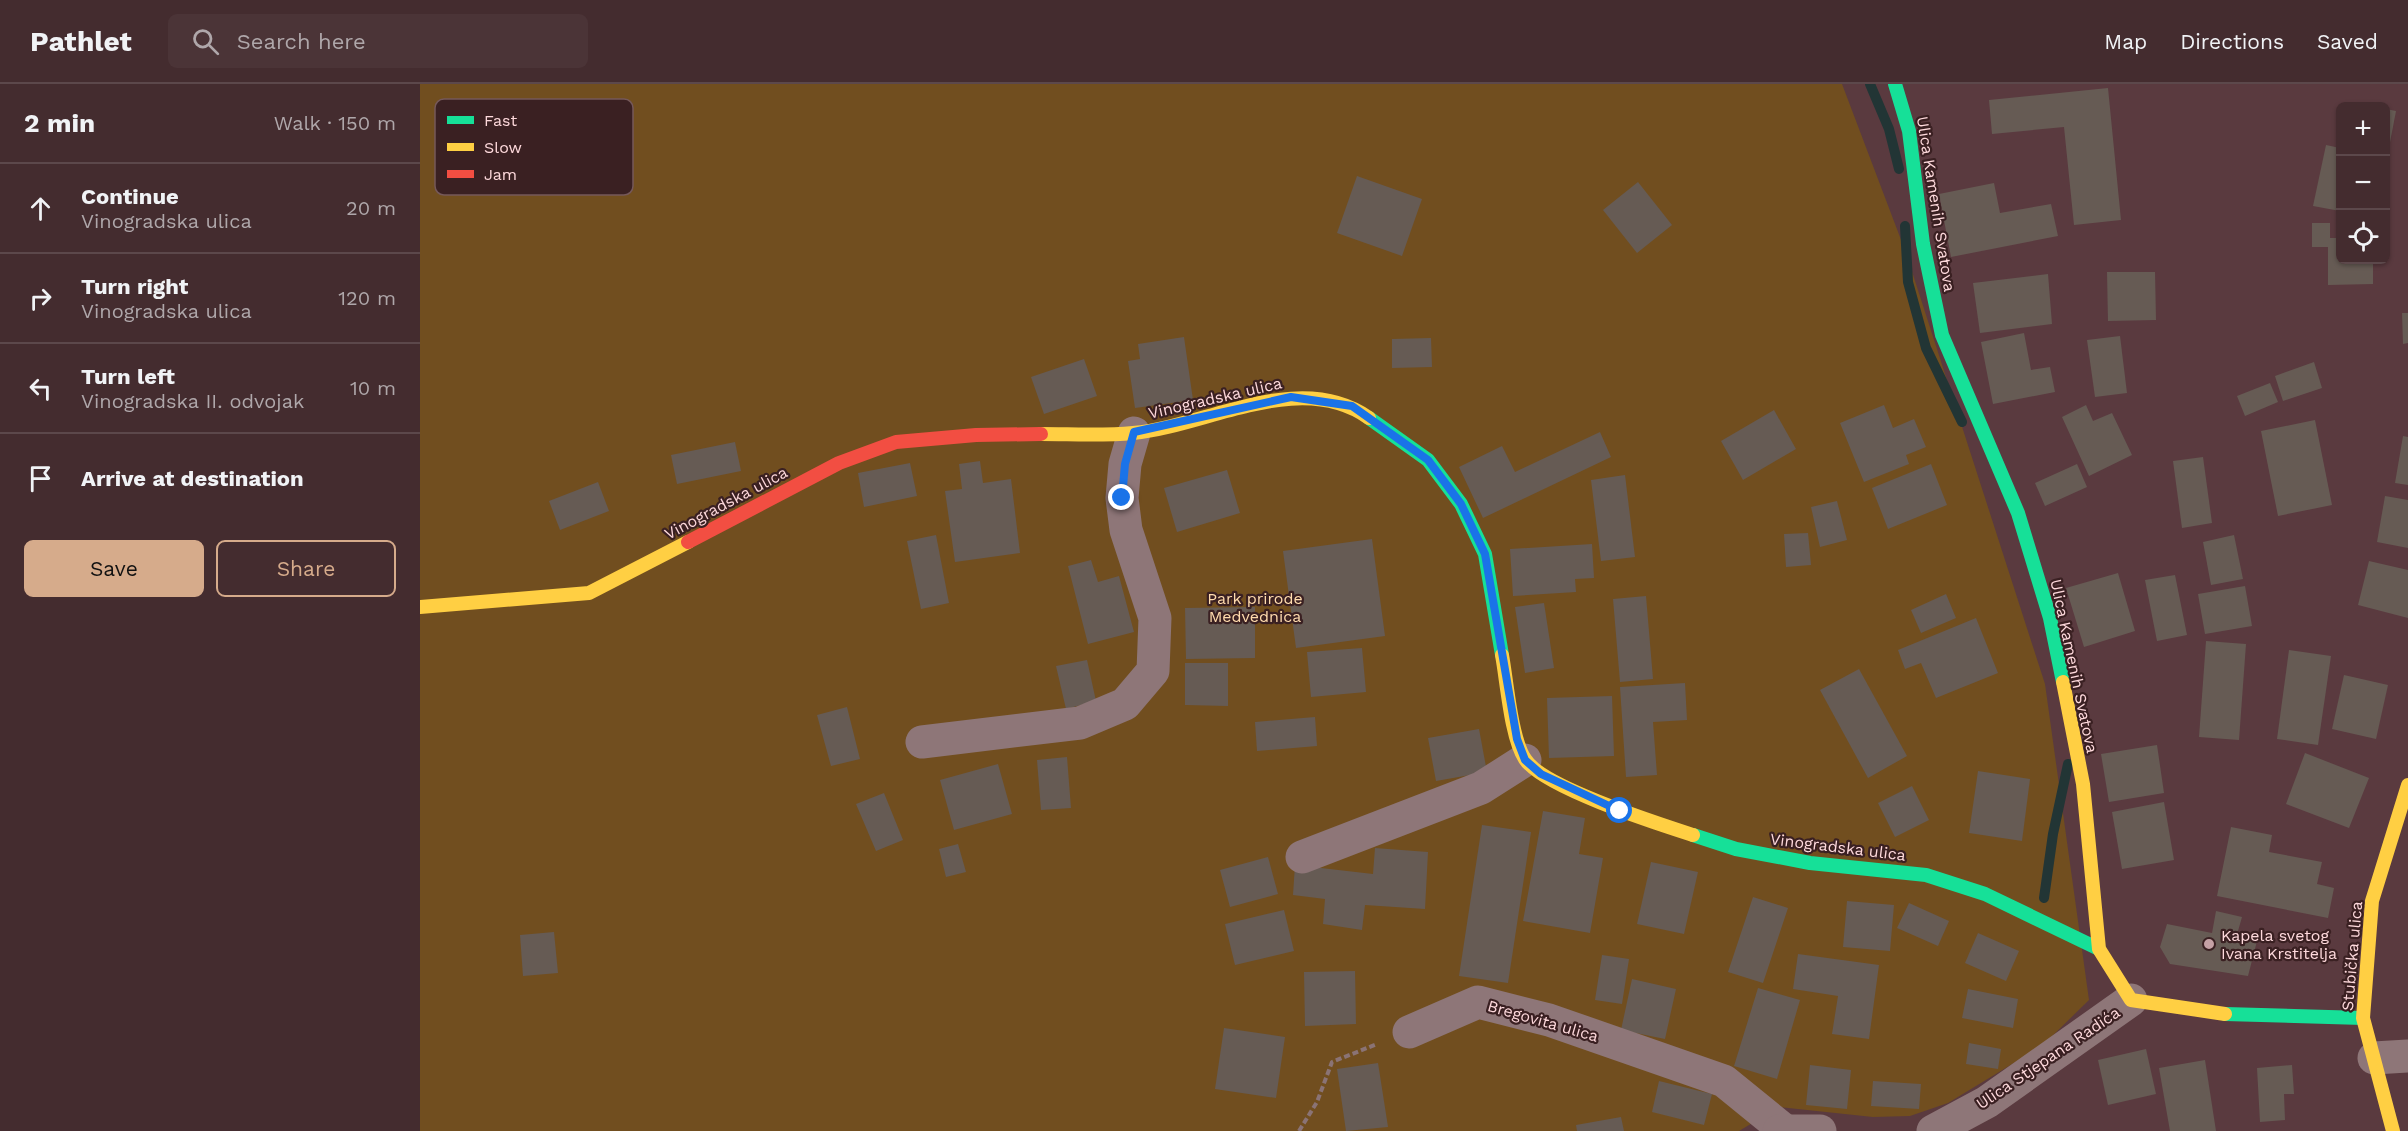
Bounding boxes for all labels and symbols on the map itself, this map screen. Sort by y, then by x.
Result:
legend [435,99,633,195]
text: Fast [484,111,517,130]
street label: Ulica Kamenih Svatova [1913,115,1959,293]
text: Slow [484,138,522,157]
text: Jam [484,165,517,184]
street label: Vinogradska ulica [1146,373,1284,423]
street label: Vinogradska ulica [661,463,791,543]
route end [1108,484,1134,510]
street label: Ulica Kamenih Svatova [2046,577,2102,755]
park label: Park prirode Medvednica [1207,589,1303,626]
route start [1606,797,1632,823]
street label: Vinogradska ulica [1769,829,1907,865]
street label: Stubička ulica [2338,900,2366,1012]
place label: Kapela svetog Ivana Krstitelja [2221,926,2337,963]
marker: Kapela svetog Ivana Krstitelja [2202,937,2216,951]
street label: Bregovita ulica [1485,996,1601,1046]
street label: Ulica Stjepana Radića [1973,1003,2123,1113]

